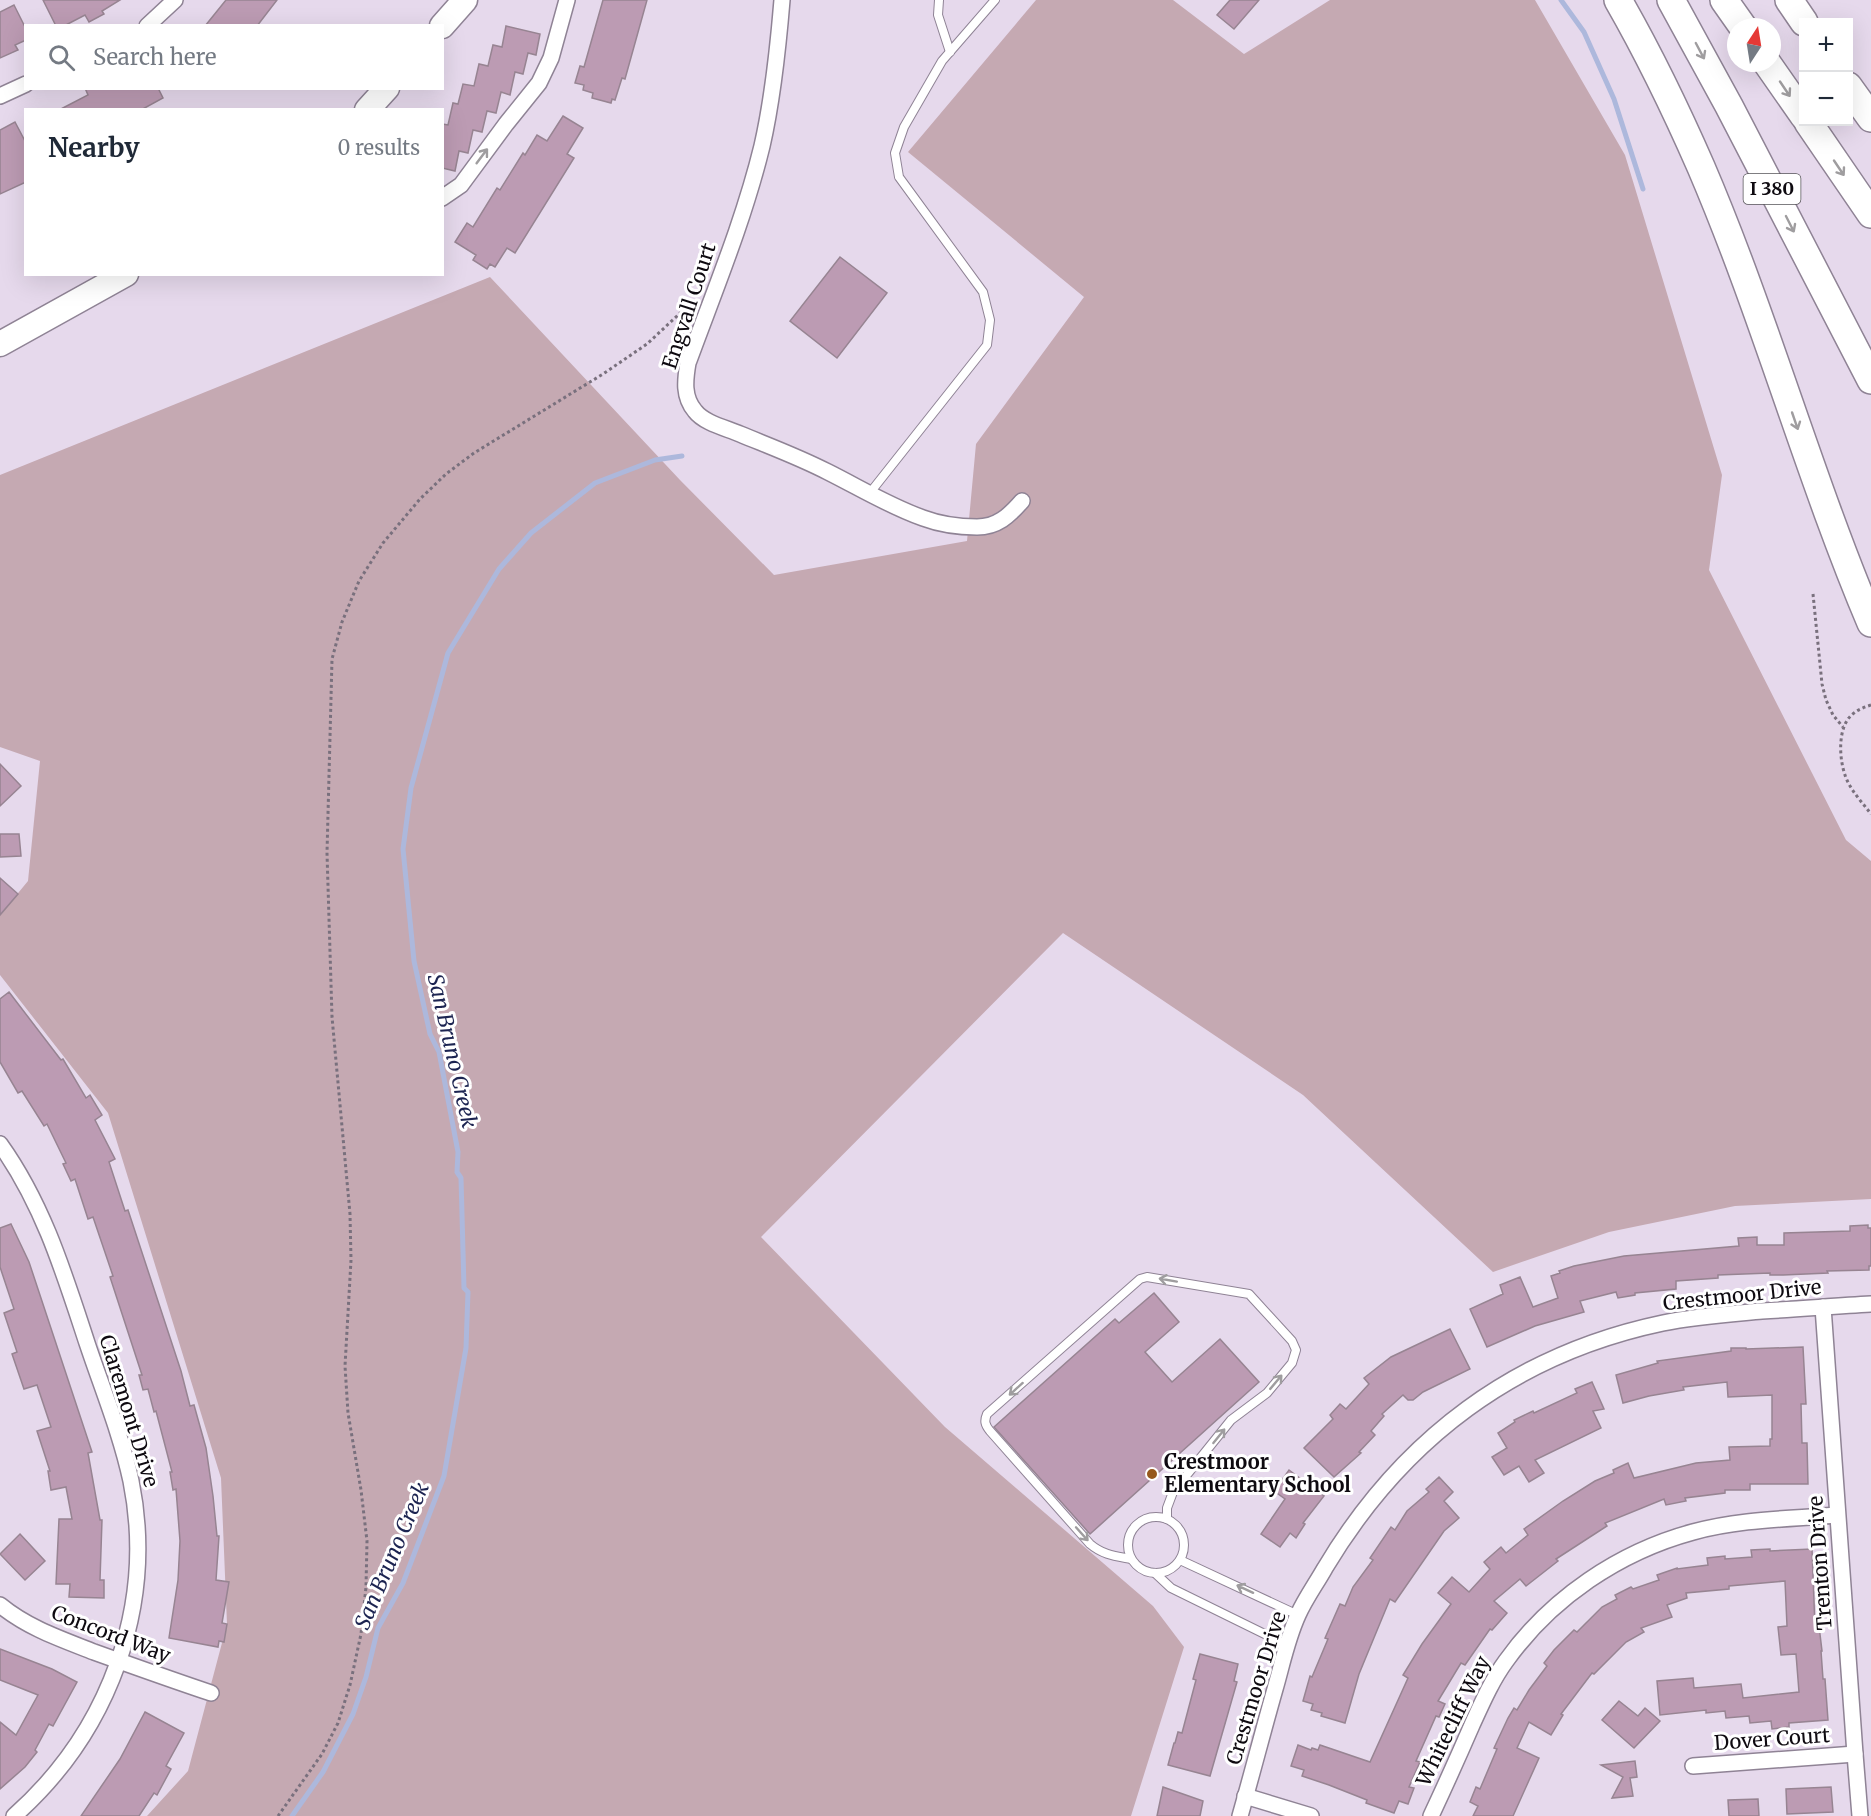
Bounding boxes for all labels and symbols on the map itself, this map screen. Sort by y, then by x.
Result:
north arrow [1727,18,1781,72]
one-way arrow [1694,42,1706,59]
one-way arrow [1779,81,1792,98]
one-way arrow [476,148,489,164]
one-way arrow [1833,159,1845,176]
road number: I 380 [1744,174,1800,204]
one-way arrow [1785,214,1796,232]
street label: Engvall Court [656,239,721,372]
one-way arrow [1791,411,1802,430]
water label: San Bruno Creek [422,971,483,1131]
one-way arrow [1159,1274,1179,1285]
street label: Crestmoor Drive [1662,1274,1822,1315]
street label: Claremont Drive [94,1332,164,1490]
one-way arrow [1269,1374,1282,1390]
one-way arrow [1009,1382,1024,1396]
one-way arrow [1212,1428,1225,1444]
place label: Crestmoor Elementary School [1164,1449,1351,1497]
marker: Crestmoor Elementary School [1145,1467,1159,1481]
water label: San Bruno Creek [348,1478,435,1633]
street label: Trenton Drive [1802,1495,1837,1631]
one-way arrow [1075,1526,1089,1541]
one-way arrow [1237,1583,1255,1595]
street label: Concord Way [48,1599,175,1668]
street label: Crestmoor Drive [1220,1608,1291,1768]
street label: Whitecliff Way [1410,1651,1495,1791]
street label: Dover Court [1713,1722,1831,1755]

